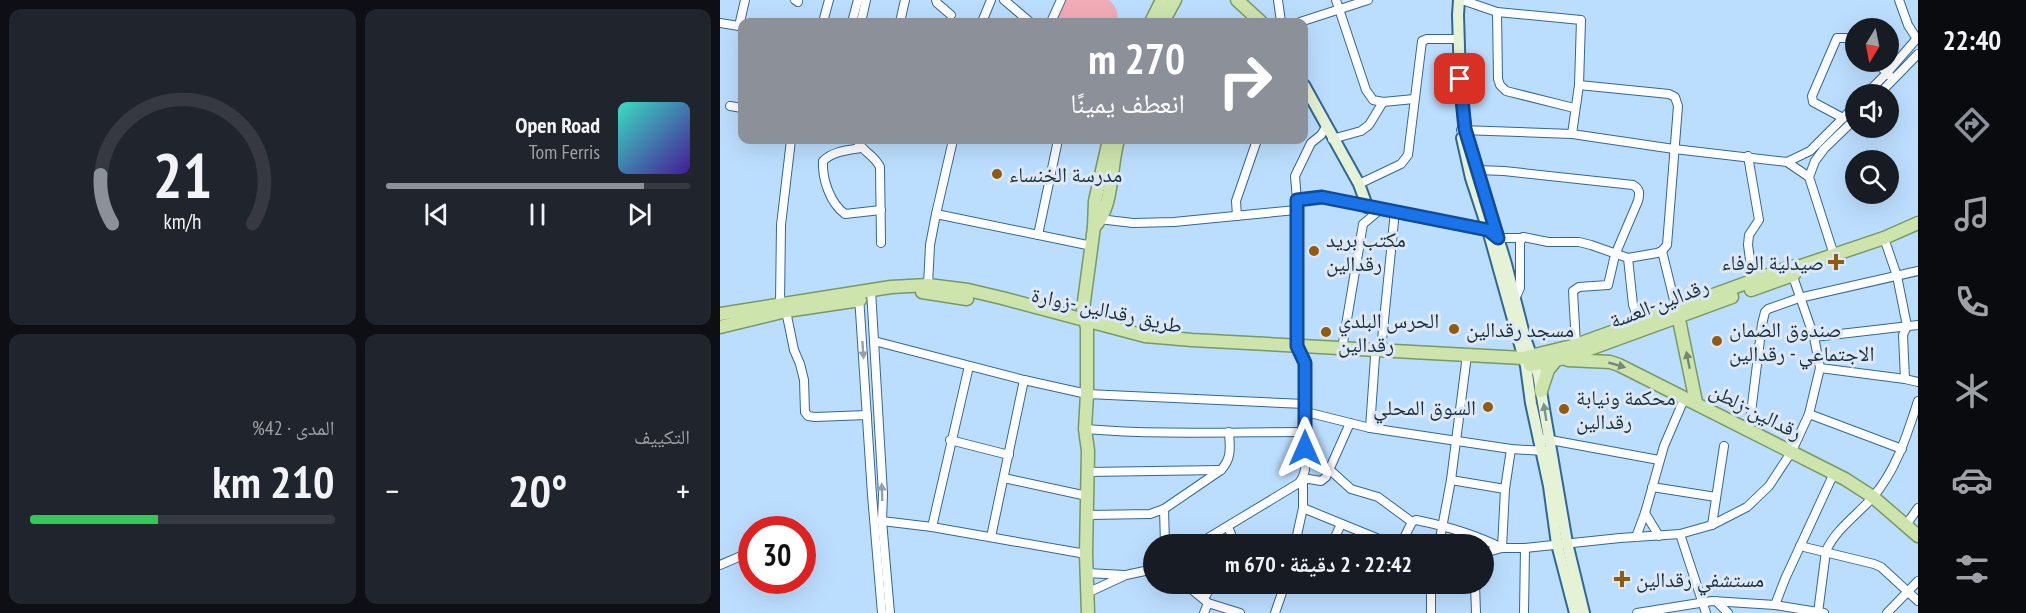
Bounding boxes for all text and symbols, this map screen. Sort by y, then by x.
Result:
north arrow [1845,18,1899,72]
map controls [1845,18,1899,204]
text: 22:40 [1943,23,2001,57]
text: 270 m [1088,31,1185,86]
icon: right [1206,42,1284,120]
pin [1434,53,1485,104]
icon: arrive [1443,62,1476,95]
button: sound [1845,84,1899,138]
text: انعطف يمينًا [1070,86,1185,120]
icon: directions [1951,104,1993,146]
text: Open Road [515,111,600,139]
text: 21 [152,134,212,215]
text: Tom Ferris [529,139,600,165]
button: search [1845,150,1899,204]
place label: مدرسة الخنساء [1009,161,1122,188]
marker: مدرسة الخنساء [990,167,1004,181]
icon: music [1951,193,1993,235]
icon: previous [420,198,453,231]
icon: pause [521,198,554,231]
icon: next [623,198,656,231]
text: km/h [163,207,201,235]
place label: مكتب بريد رقدالين [1326,226,1406,277]
marker: مكتب بريد رقدالين [1307,244,1321,258]
place label: صيدلية الوفاء [1721,249,1824,276]
marker: صيدلية الوفاء [1829,255,1843,269]
street label: رقدالين-العسة [1606,272,1712,334]
street label: طريق رقدالين -زوارة [1029,281,1185,339]
icon: phone [1951,281,1993,323]
place label: الحرس البلدي رقدالين [1338,307,1439,358]
place label: مسجد رقدالين [1466,316,1574,343]
place label: صندوق الضمان الاجتماعي - رقدالين [1729,316,1874,370]
marker: مسجد رقدالين [1447,322,1461,336]
marker: الحرس البلدي رقدالين [1319,325,1333,339]
marker: صندوق الضمان الاجتماعي - رقدالين [1710,334,1724,348]
one-way arrow [858,340,868,359]
one-way arrow [1683,350,1692,369]
one-way arrow [1609,361,1627,370]
icon: climate [1951,370,1993,412]
street label: رقدالين-زلطن [1705,376,1807,446]
place label: محكمة ونيابة رقدالين [1576,384,1676,435]
place label: السوق المحلي [1373,394,1476,424]
marker: السوق المحلي [1481,400,1495,414]
one-way arrow [1540,402,1549,421]
marker: محكمة ونيابة رقدالين [1557,402,1571,416]
text: المدى · 42% [252,415,335,441]
position arrow [1273,416,1337,480]
text: التكييف [634,424,690,450]
text: 210 km [212,452,335,510]
icon: car [1951,459,1993,501]
text: 20° [508,461,567,519]
text: − [386,469,399,512]
text: + [676,469,690,512]
one-way arrow [877,482,887,501]
speed limit sign: 30 [738,516,816,594]
icon: filters [1951,548,1993,590]
text: 22:42 · 2 دقيقة · 670 m [1225,550,1412,578]
place label: مستشفي رقدالين [1636,566,1764,596]
marker: مستشفي رقدالين [1613,570,1631,588]

